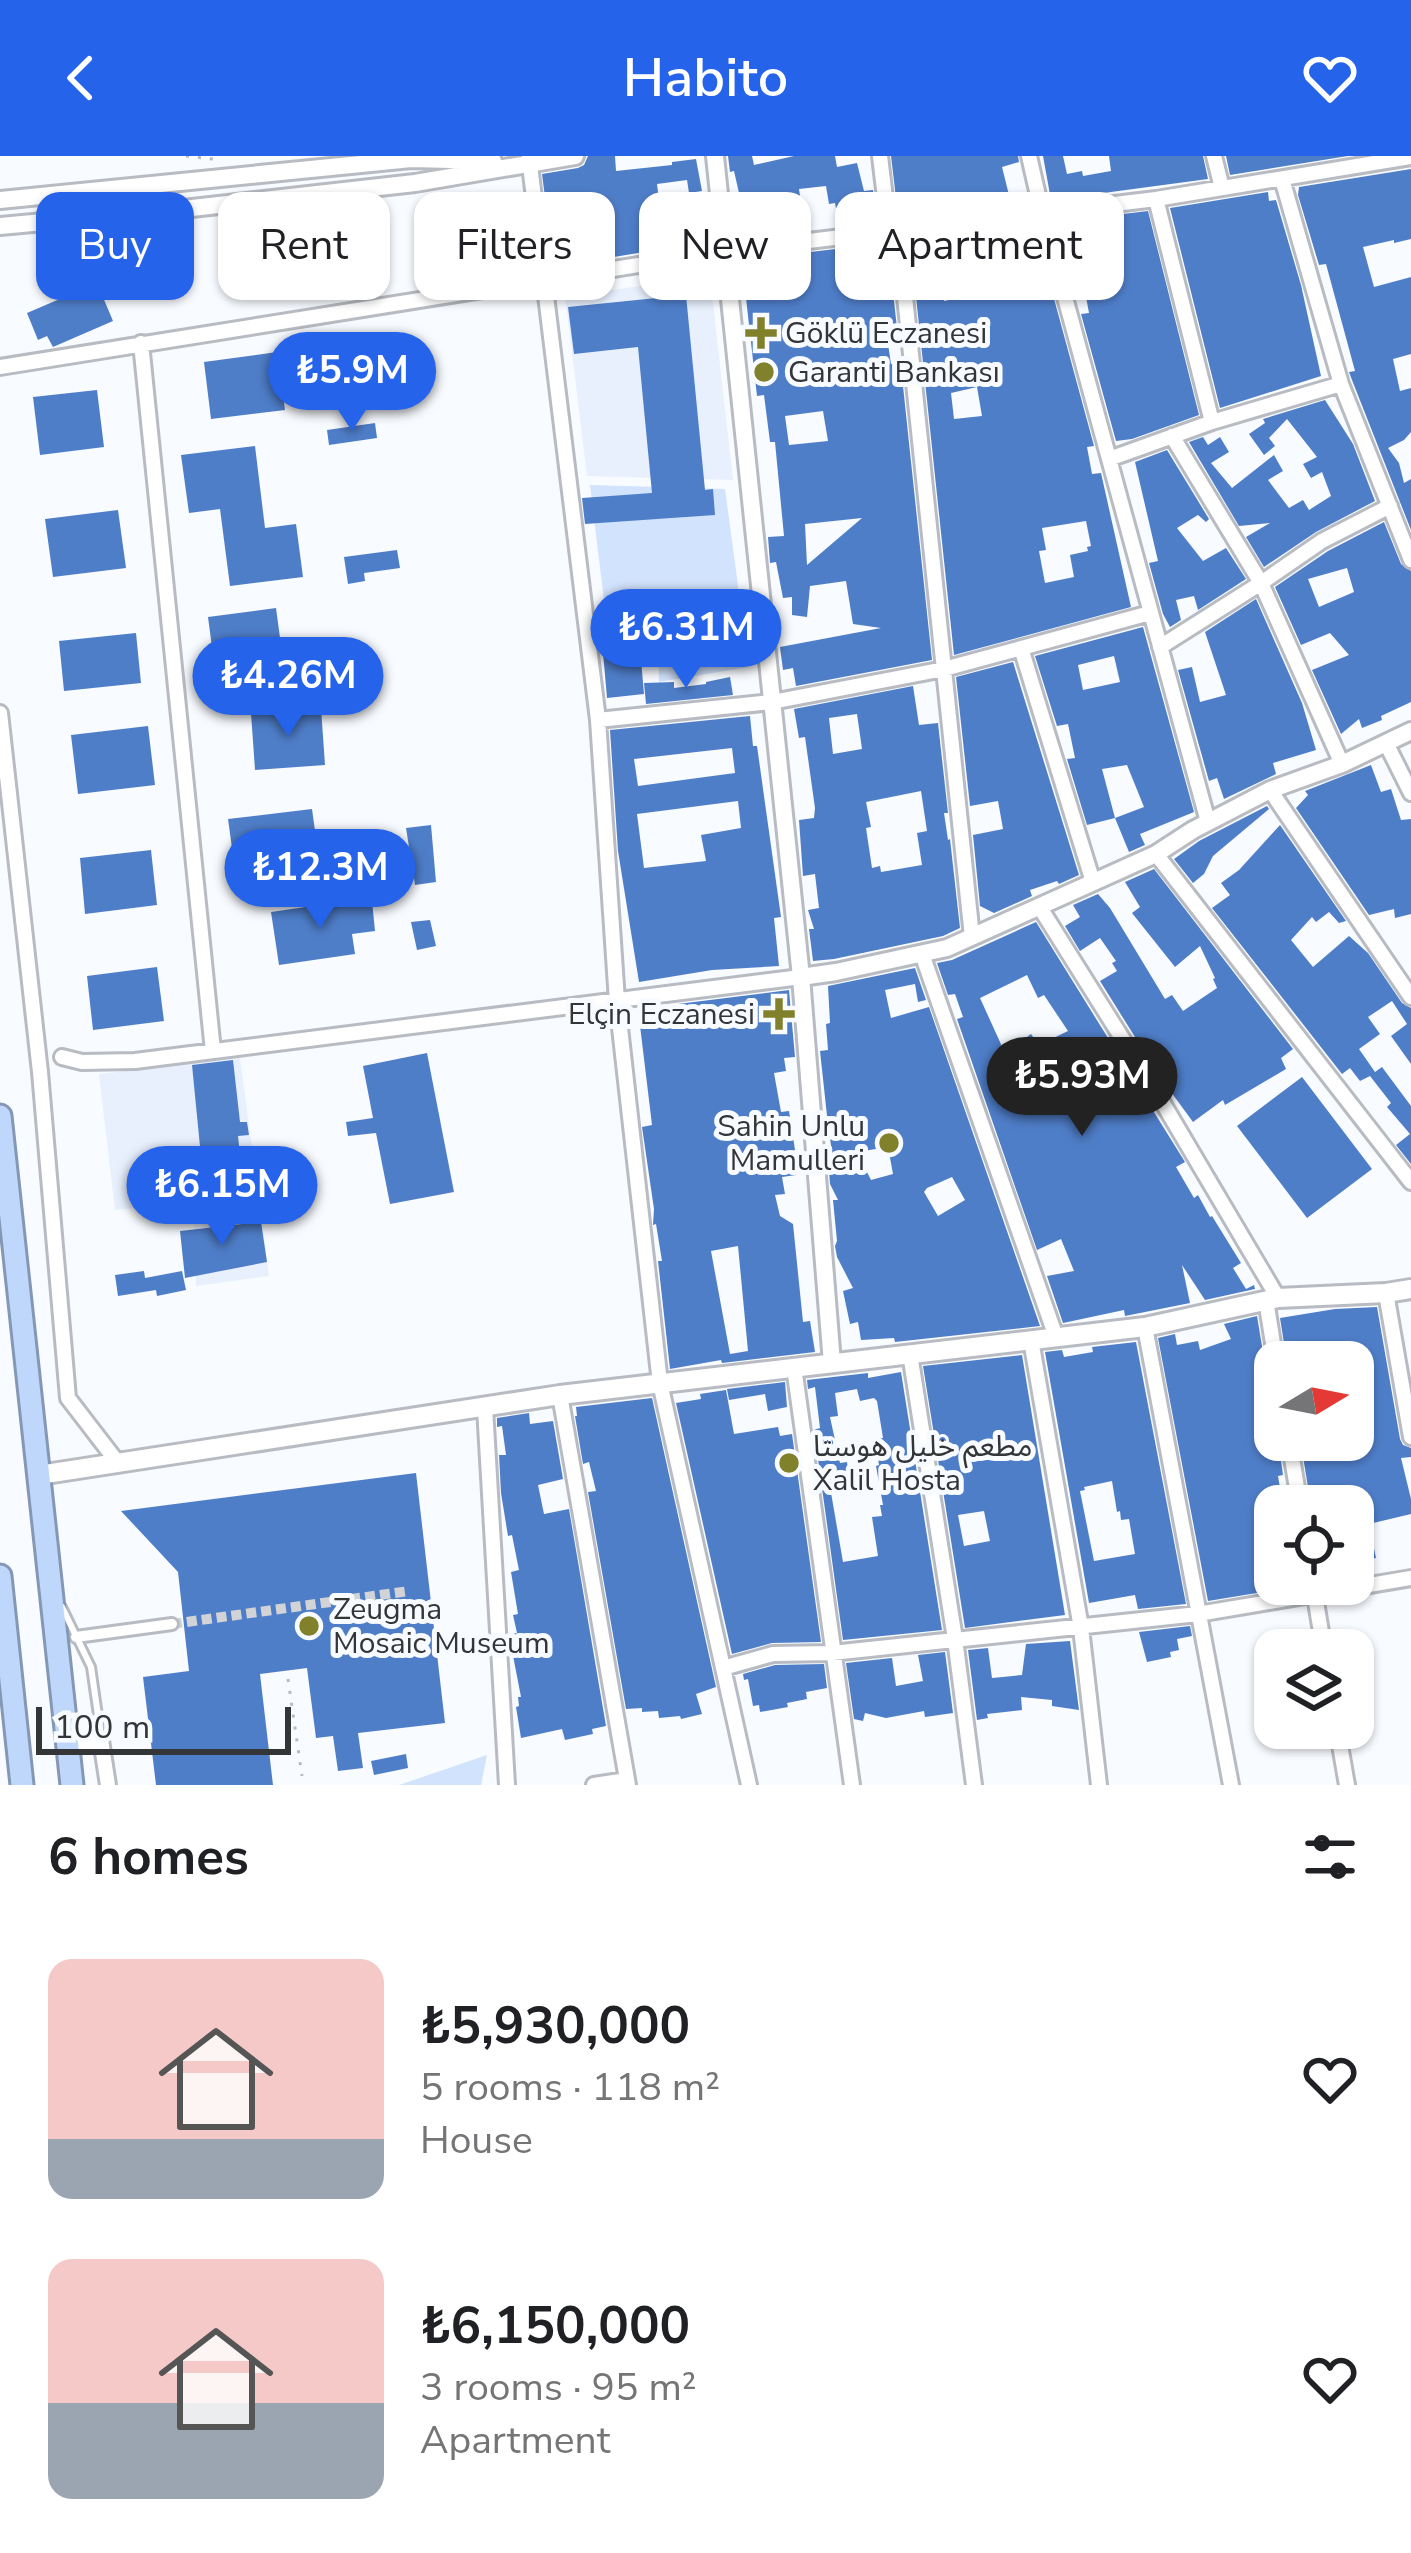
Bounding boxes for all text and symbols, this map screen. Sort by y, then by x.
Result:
text: Habito [623,41,788,115]
icon: back [48,45,114,111]
icon: heart [1297,45,1363,111]
chip: Buy [36,192,194,300]
chip: Rent [218,192,390,300]
chip: Filters [414,192,615,300]
chip: New [639,192,811,300]
chip: Apartment [835,192,1124,300]
place label: Göklü Eczanesi [785,313,987,354]
marker: Göklü Eczanesi [748,320,774,346]
pin: ₺5.9M [268,332,436,434]
text: ₺5.9M [295,344,409,397]
place label: Garanti Bankası [788,352,1000,393]
marker: Garanti Bankası [751,359,777,385]
pin: ₺6.31M [588,589,784,691]
text: ₺6.31M [617,601,755,654]
pin: ₺4.26M [190,637,386,739]
text: ₺4.26M [219,649,357,702]
pin: ₺12.3M [222,829,418,931]
text: ₺12.3M [251,841,389,894]
place label: Elçin Eczanesi [568,994,755,1035]
marker: Elçin Eczanesi [766,1001,792,1027]
pin: ₺5.93M [984,1037,1180,1139]
text: ₺5.93M [1013,1049,1151,1102]
place label: Sahin Unlu Mamulleri [717,1106,865,1181]
marker: Sahin Unlu Mamulleri [876,1130,902,1156]
pin: ₺6.15M [124,1146,320,1248]
text: ₺6.15M [153,1158,291,1211]
north arrow [1254,1341,1374,1461]
map controls [1254,1341,1374,1749]
place label: مطعم خليل هوستا Xalil Hosta [813,1426,1033,1501]
marker: مطعم خليل هوستا Xalil Hosta [776,1450,802,1476]
button: locate [1254,1485,1374,1605]
place label: Zeugma Mosaic Museum [333,1589,550,1664]
marker: Zeugma Mosaic Museum [296,1613,322,1639]
button: layers [1254,1629,1374,1749]
scale bar [36,1701,291,1754]
text: 100 m [54,1705,150,1750]
text: 6 homes [48,1822,249,1892]
icon: filters [1297,1824,1363,1890]
text: ₺5,930,000 [420,1991,690,2061]
icon: home [144,2007,288,2151]
icon: heart [1297,2046,1363,2112]
text: 5 rooms · 118 m² [420,2061,720,2114]
text: House [420,2114,533,2167]
text: ₺6,150,000 [420,2291,690,2361]
icon: home [144,2307,288,2451]
icon: heart [1297,2346,1363,2412]
text: 3 rooms · 95 m² [420,2361,697,2414]
text: Apartment [420,2414,610,2467]

